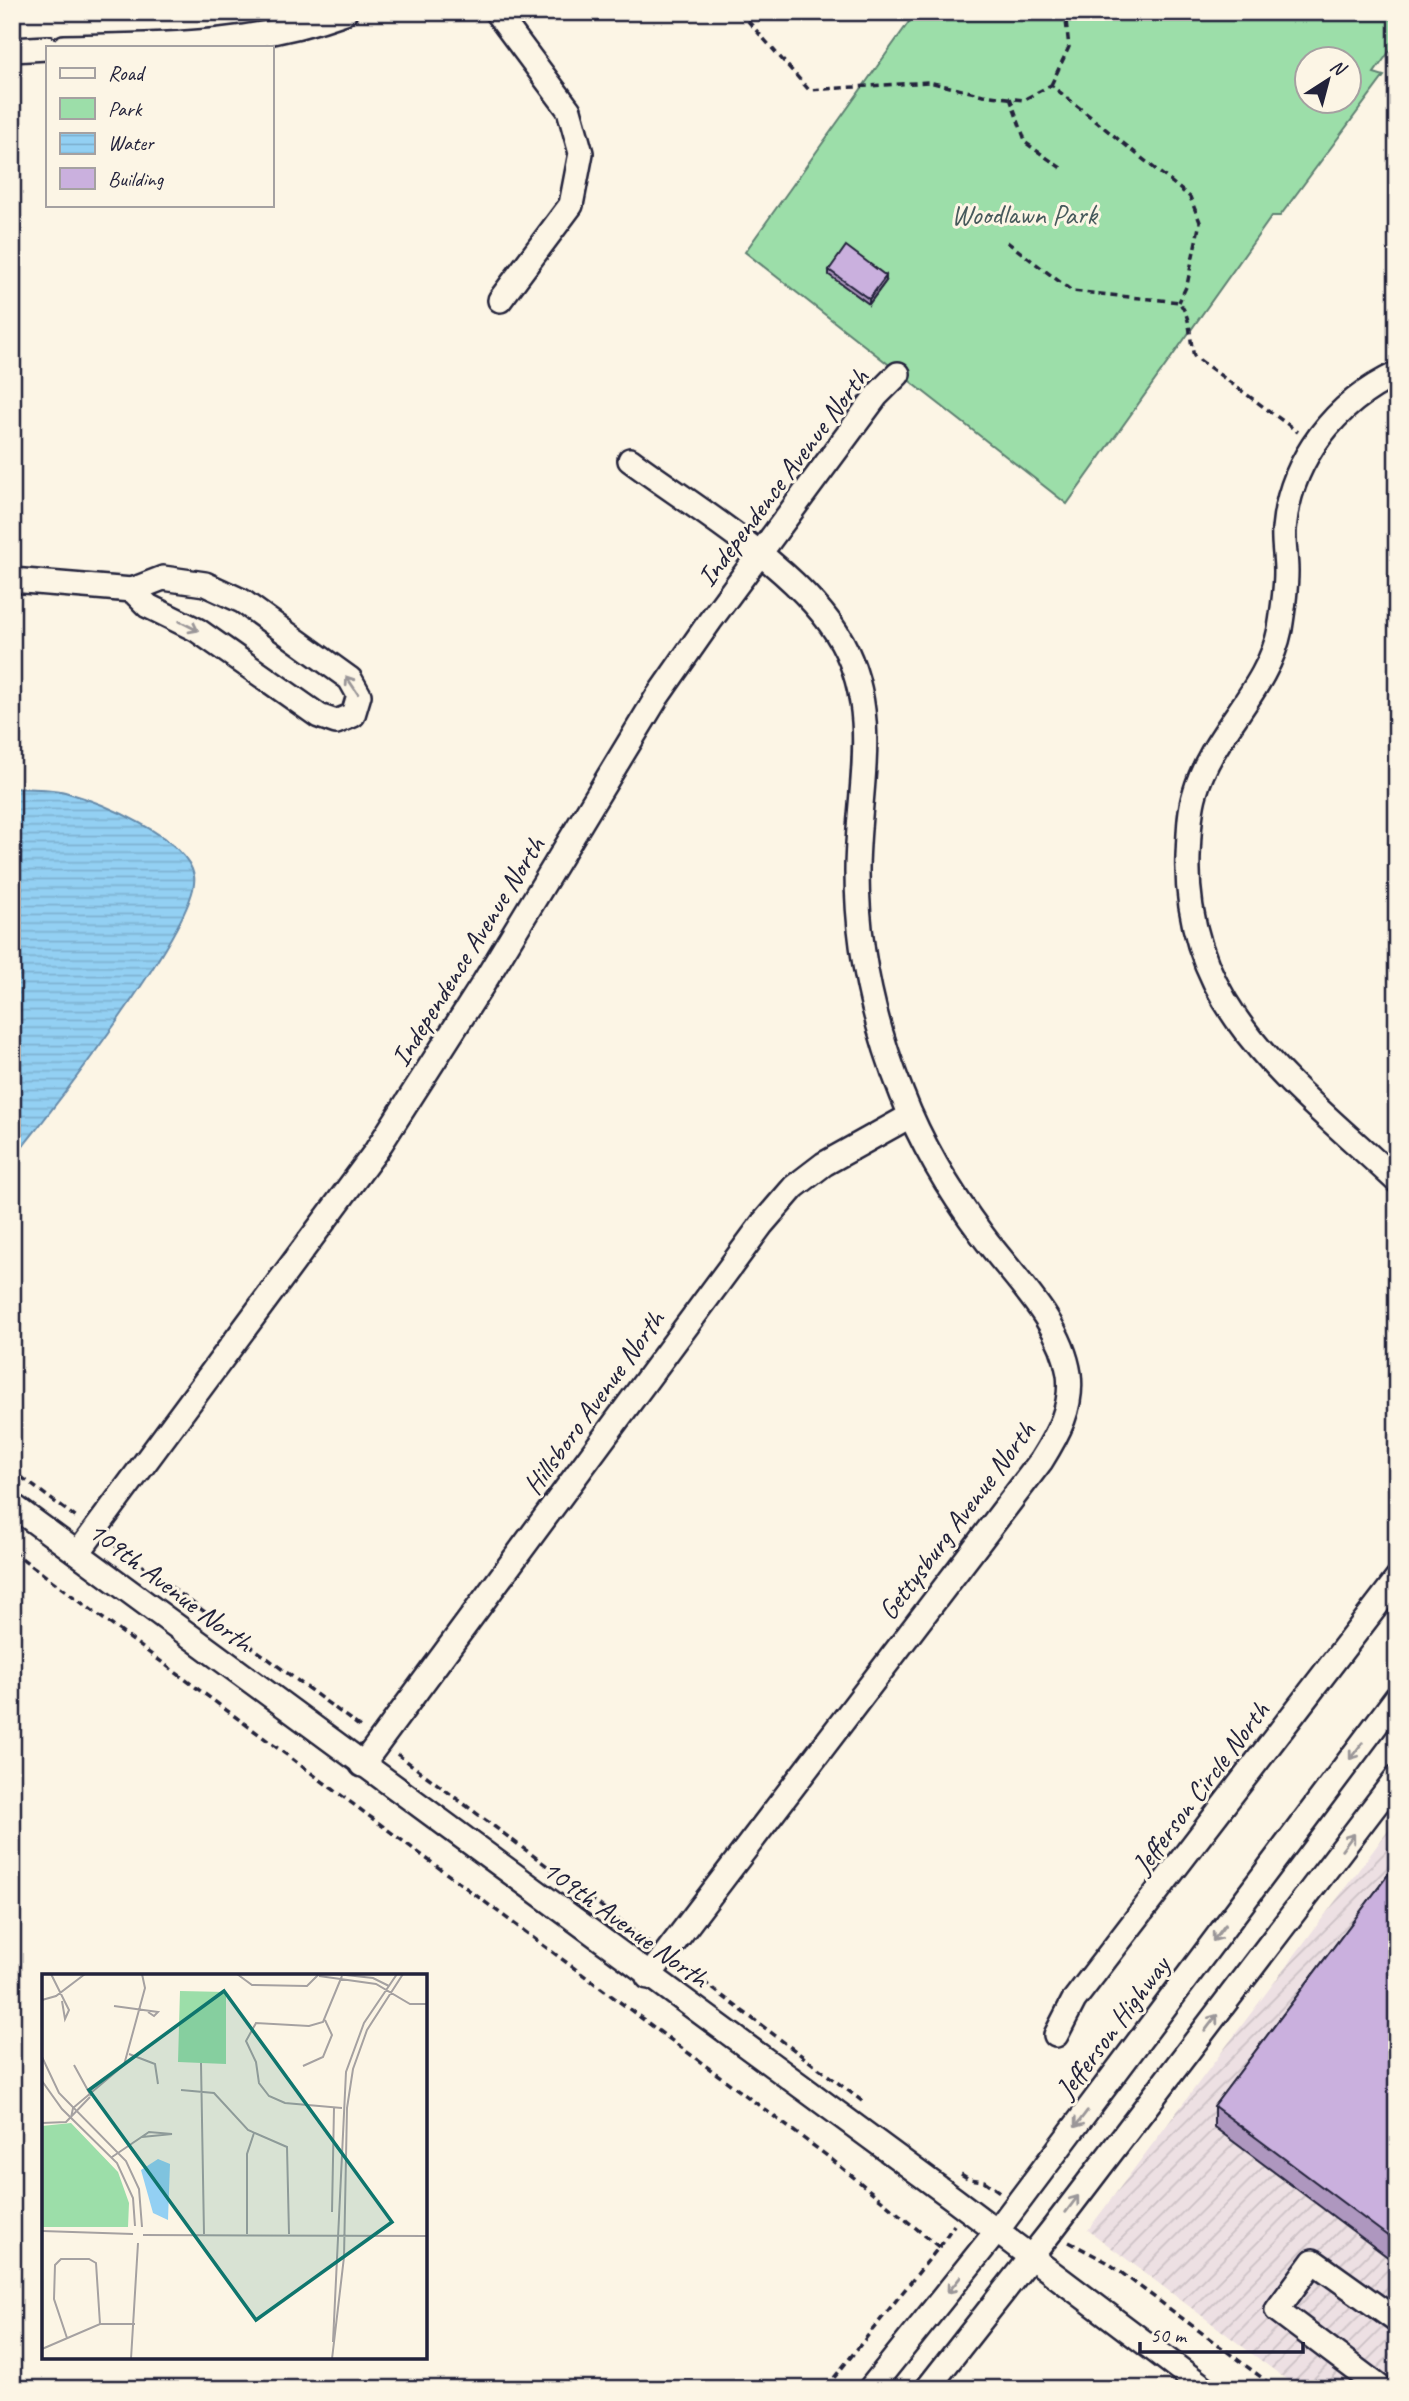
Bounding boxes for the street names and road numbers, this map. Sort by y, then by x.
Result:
street label: Independence Avenue North [689,361,876,593]
street label: Independence Avenue North [383,830,552,1073]
street label: Hillsboro Avenue North [515,1302,673,1501]
street label: Gettysburg Avenue North [870,1414,1043,1627]
street label: 109th Avenue North [82,1513,261,1661]
street label: Jefferson Circle North [1123,1694,1277,1882]
street label: 109th Avenue North [536,1851,717,1997]
street label: Jefferson Highway [1046,1948,1179,2107]

